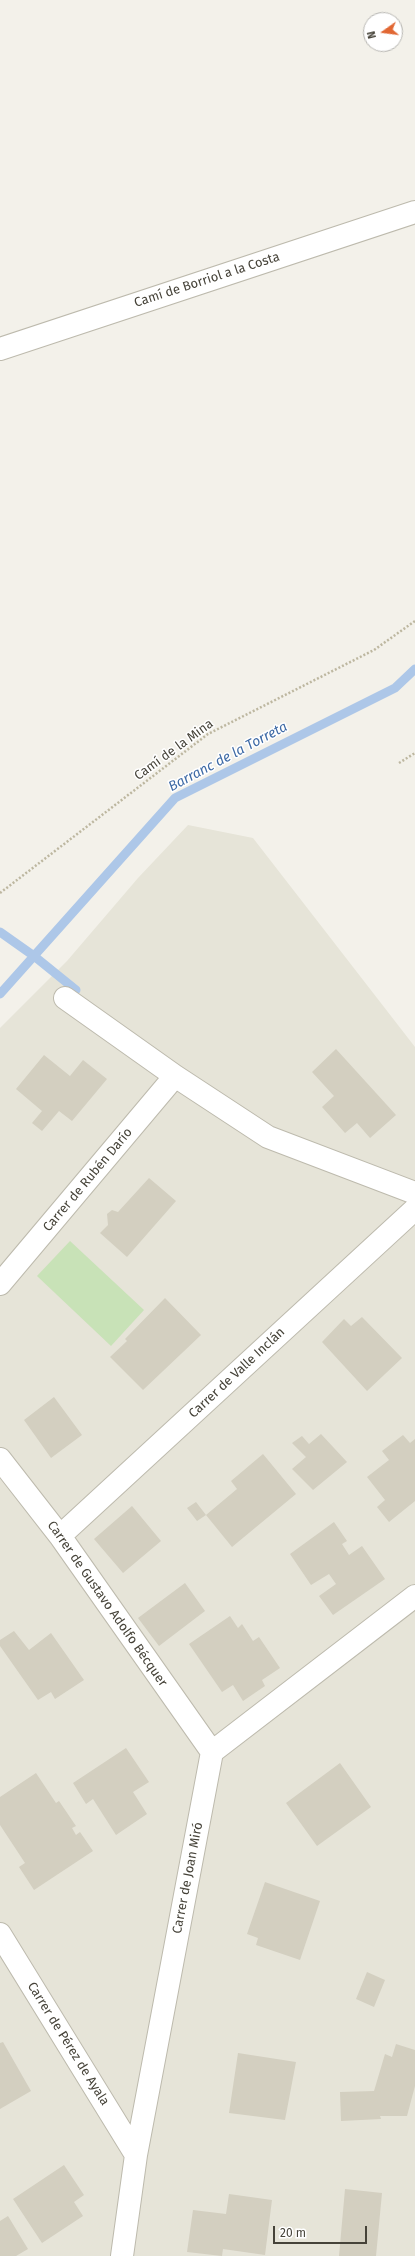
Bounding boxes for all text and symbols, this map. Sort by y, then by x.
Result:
north arrow [363,12,403,52]
text: N [365,30,379,40]
street label: Camí de Borriol a la Costa [132,249,282,311]
street label: Camí de la Mina [132,716,216,784]
water label: Barranc de la Torreta [166,719,290,795]
street label: Carrer de Rubén Darío [40,1125,136,1235]
street label: Carrer de Valle Inclán [186,1324,288,1422]
street label: Carrer de Gustavo Adolfo Bécquer [44,1518,170,1690]
street label: Carrer de Joan Miró [170,1821,206,1935]
street label: Carrer de Pérez de Ayala [24,1979,112,2109]
scale bar [275,2218,369,2244]
text: 20 m [280,2226,306,2240]

